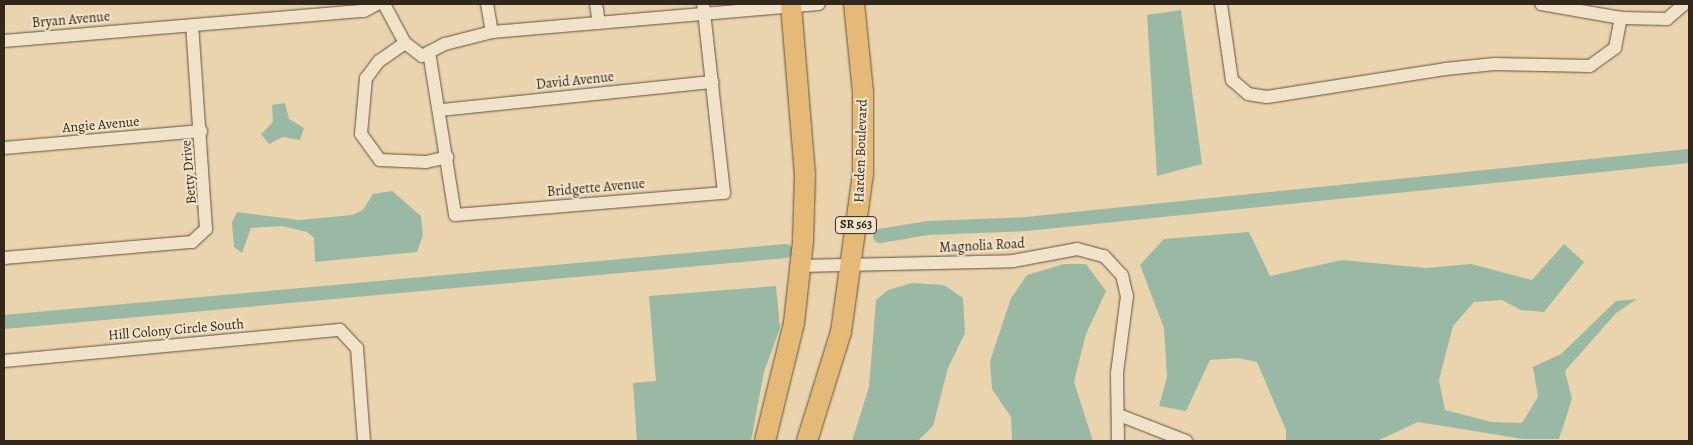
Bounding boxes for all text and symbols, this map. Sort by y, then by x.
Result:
street label: Bryan Avenue [31,8,111,32]
street label: David Avenue [535,69,615,93]
street label: Harden Boulevard [851,99,871,203]
street label: Angie Avenue [62,113,140,137]
street label: Betty Drive [178,139,200,205]
street label: Bridgette Avenue [546,175,646,201]
road number: SR 563 [835,216,877,234]
street label: Magnolia Road [939,235,1025,257]
street label: Hill Colony Circle South [107,316,245,344]

